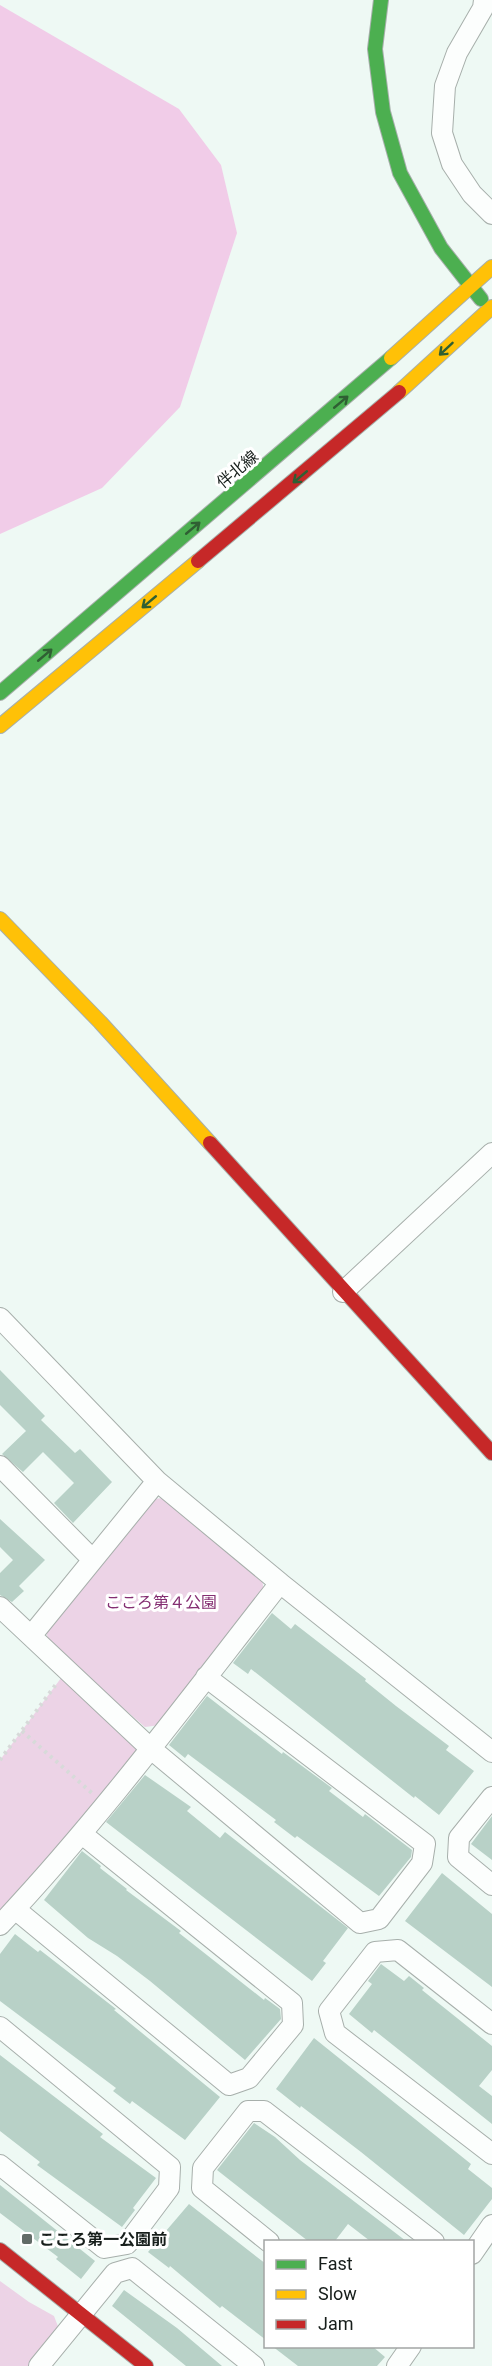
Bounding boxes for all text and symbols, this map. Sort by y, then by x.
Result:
one-way arrow [439,342,454,356]
one-way arrow [333,395,349,408]
street label: 伴北線 [213,447,262,492]
one-way arrow [292,471,308,484]
one-way arrow [185,521,200,535]
one-way arrow [142,595,158,608]
one-way arrow [36,648,52,662]
park label: こころ第４公園 [105,1593,217,1612]
place label: こころ第一公園前 [39,2230,167,2249]
marker: こころ第一公園前 [20,2232,34,2246]
legend [264,2240,474,2348]
text: Fast [318,2253,353,2274]
text: Slow [318,2283,357,2304]
text: Jam [318,2313,354,2334]

